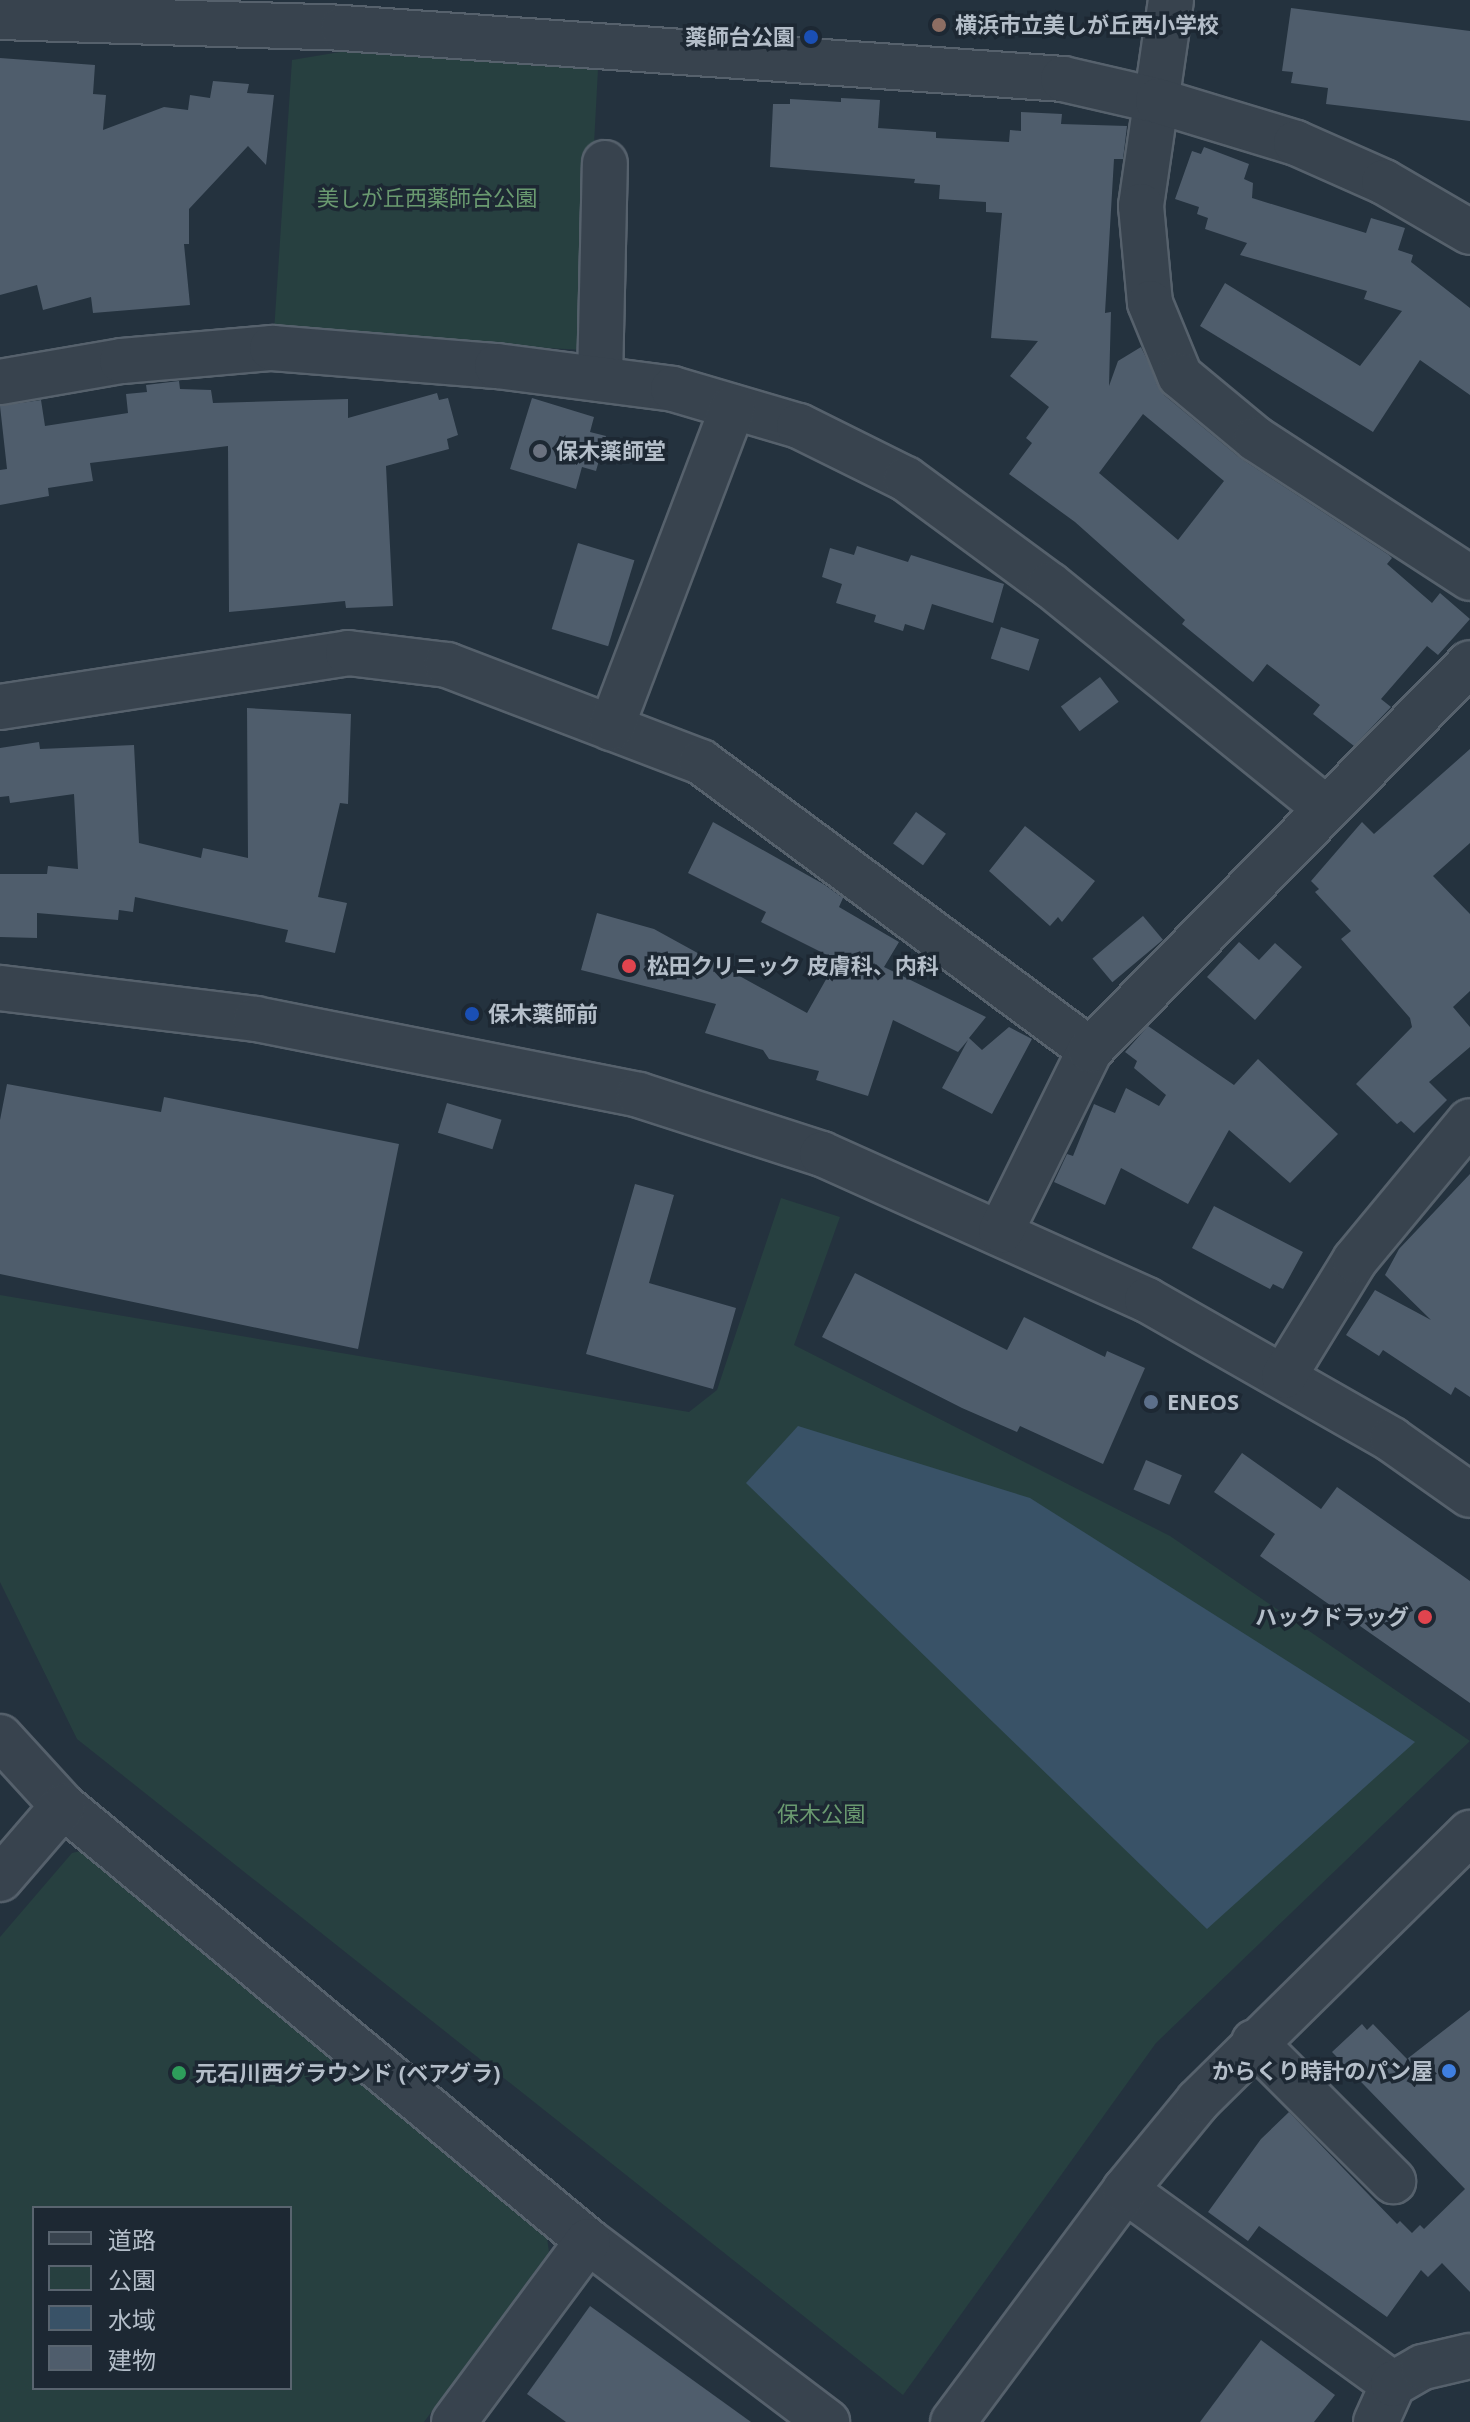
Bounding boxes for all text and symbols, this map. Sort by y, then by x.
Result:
place label: 横浜市立美しが丘西小学校 [955,12,1219,38]
marker: 横浜市立美しが丘西小学校 [930,16,948,34]
place label: 薬師台公園 [685,24,795,50]
marker: 薬師台公園 [802,28,820,46]
park label: 美しが丘西薬師台公園 [317,185,537,211]
place label: 保木薬師堂 [556,438,666,464]
marker: 保木薬師堂 [531,442,549,460]
place label: 松田クリニック 皮膚科、内科 [647,953,939,979]
marker: 松田クリニック 皮膚科、内科 [618,955,640,977]
place label: 保木薬師前 [488,1001,598,1027]
marker: 保木薬師前 [463,1005,481,1023]
place label: ENEOS [1167,1389,1239,1415]
marker: ENEOS [1142,1393,1160,1411]
place label: ハックドラッグ [1255,1604,1409,1630]
marker: ハックドラッグ [1416,1608,1434,1626]
park label: 保木公園 [777,1801,865,1827]
place label: からくり時計のパン屋 [1213,2058,1433,2084]
place label: 元石川西グラウンド (ベアグラ) [195,2060,502,2086]
marker: からくり時計のパン屋 [1440,2062,1458,2080]
marker: 元石川西グラウンド (ベアグラ) [170,2064,188,2082]
legend [32,2206,292,2390]
text: 道路 [108,2223,156,2256]
text: 公園 [108,2263,156,2296]
text: 水域 [108,2303,156,2336]
text: 建物 [108,2343,156,2376]

